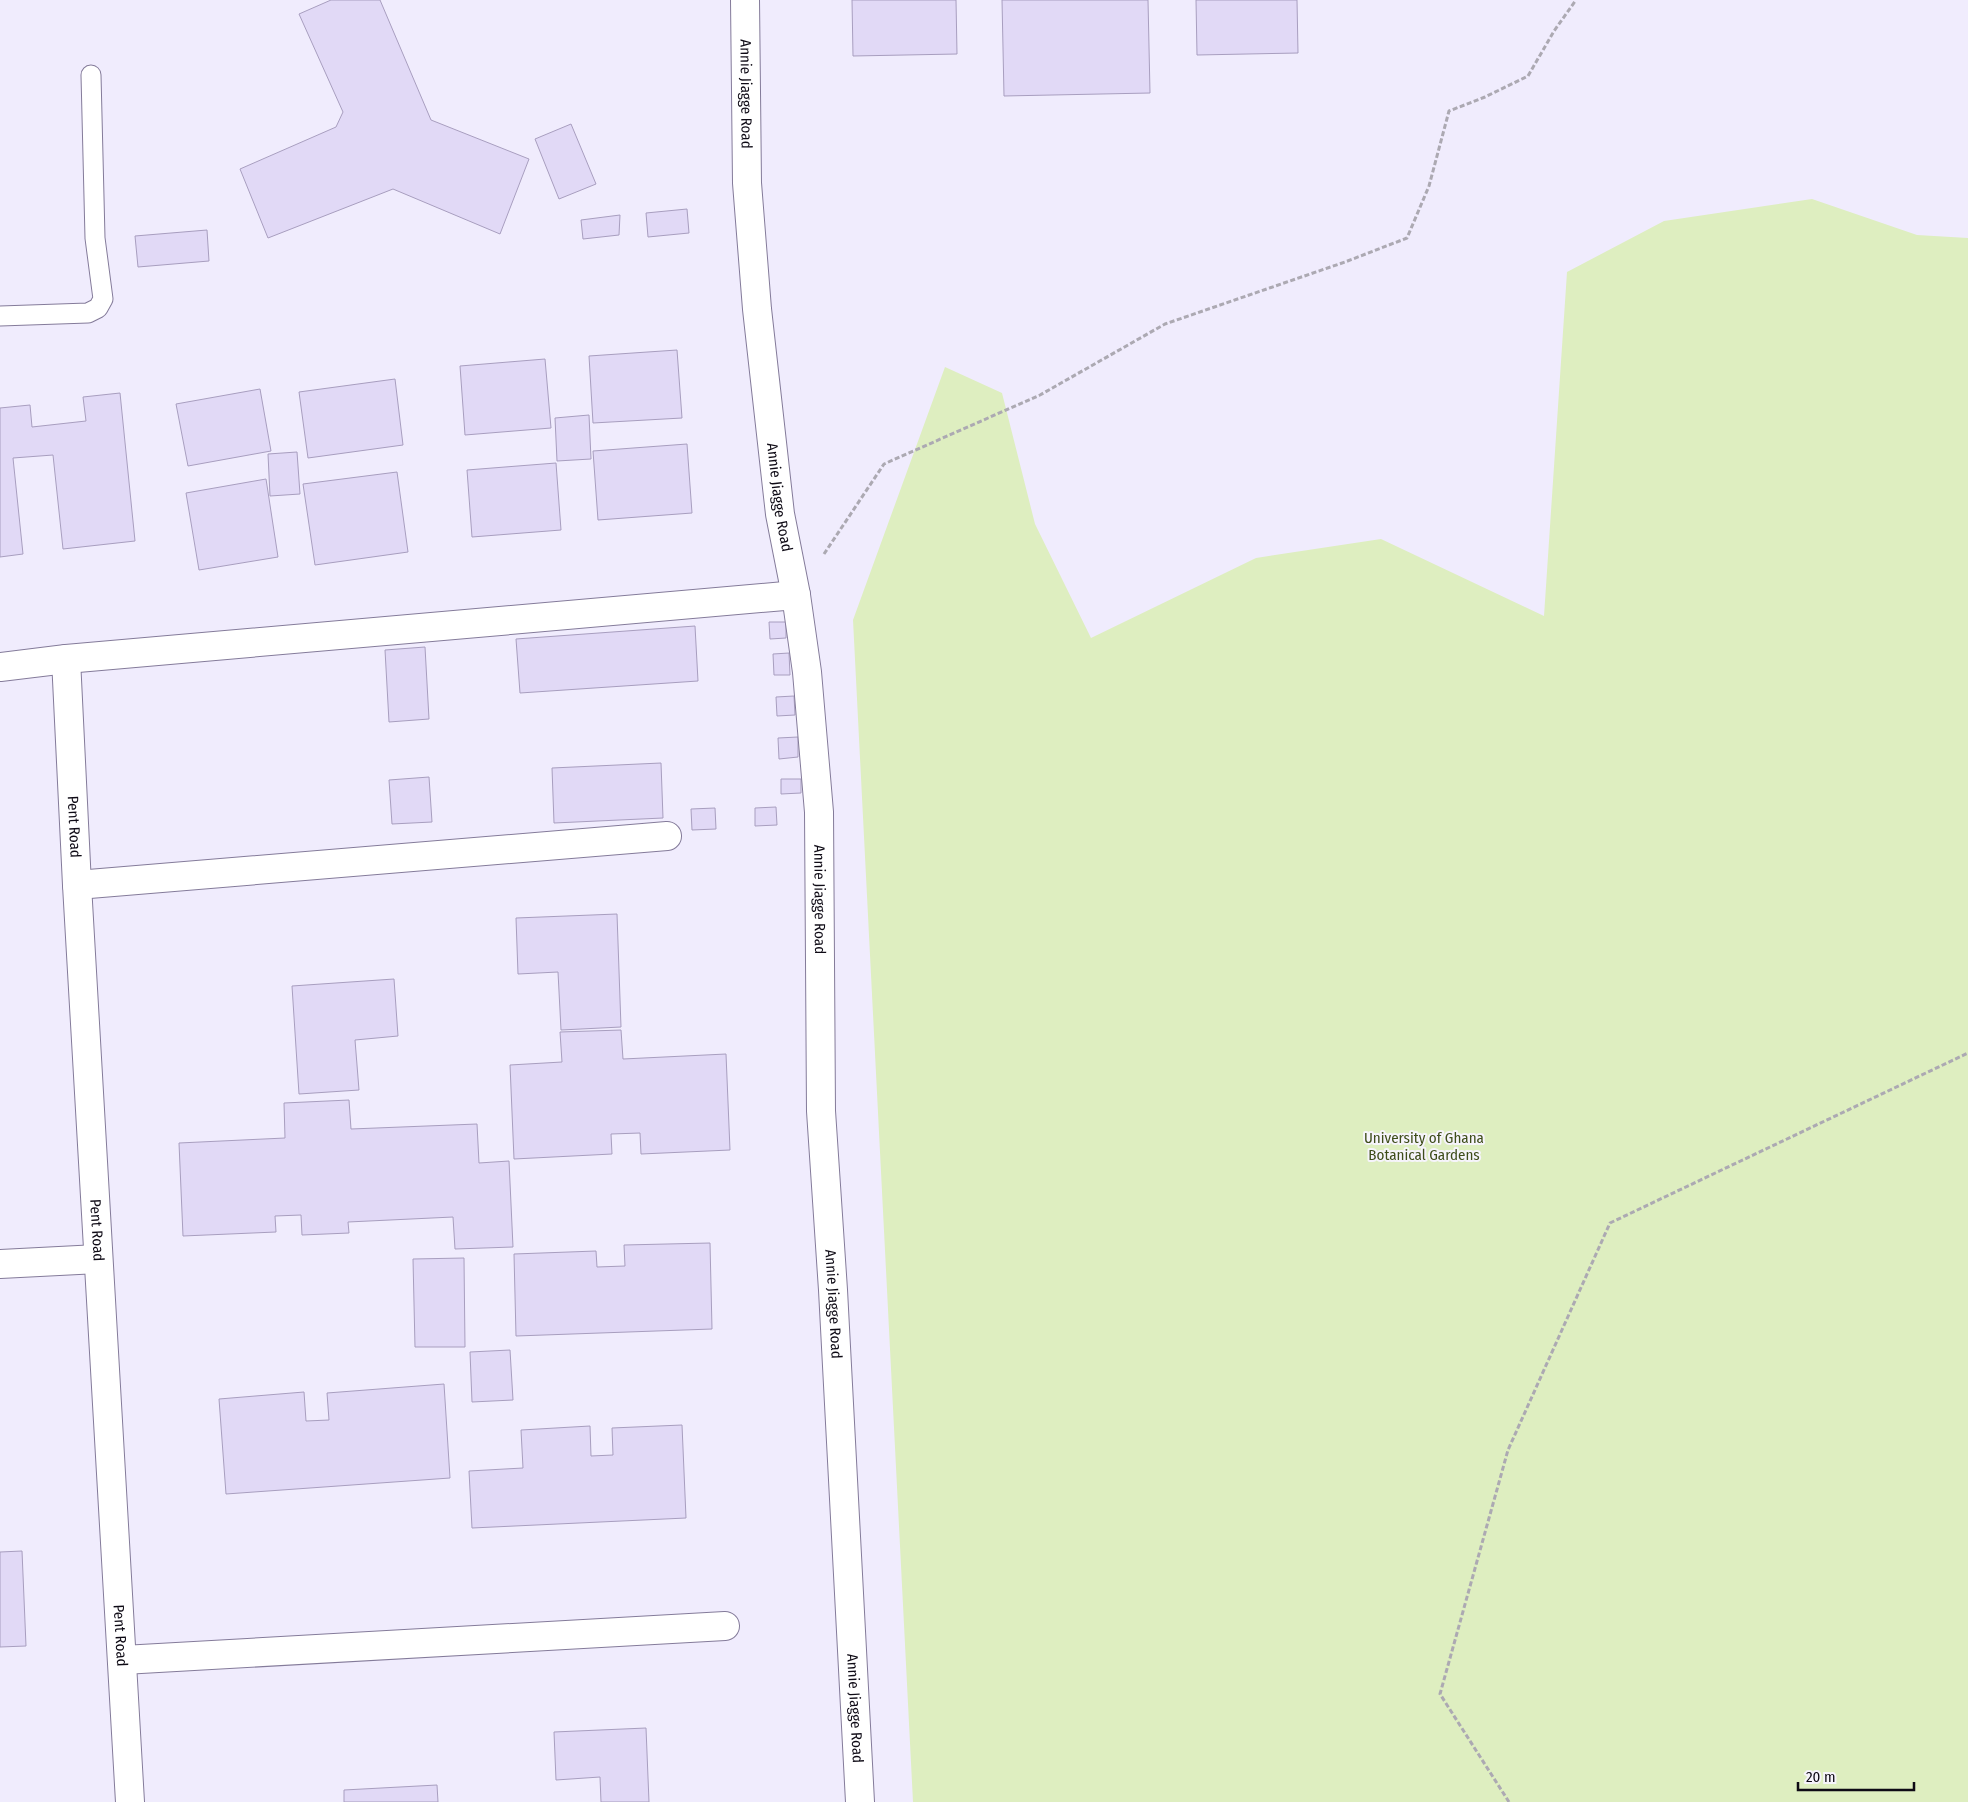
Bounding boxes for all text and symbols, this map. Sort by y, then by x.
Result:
street label: Annie Jiagge Road [736,39,756,149]
street label: Annie Jiagge Road [763,442,796,553]
street label: Pent Road [64,795,85,858]
street label: Annie Jiagge Road [810,845,829,954]
park label: University of Ghana Botanical Gardens [1364,1129,1484,1164]
street label: Pent Road [86,1199,108,1262]
street label: Annie Jiagge Road [821,1249,846,1359]
street label: Pent Road [110,1604,131,1667]
street label: Annie Jiagge Road [843,1653,867,1764]
scale bar [1798,1760,1914,1792]
text: 20 m [1806,1768,1836,1786]

